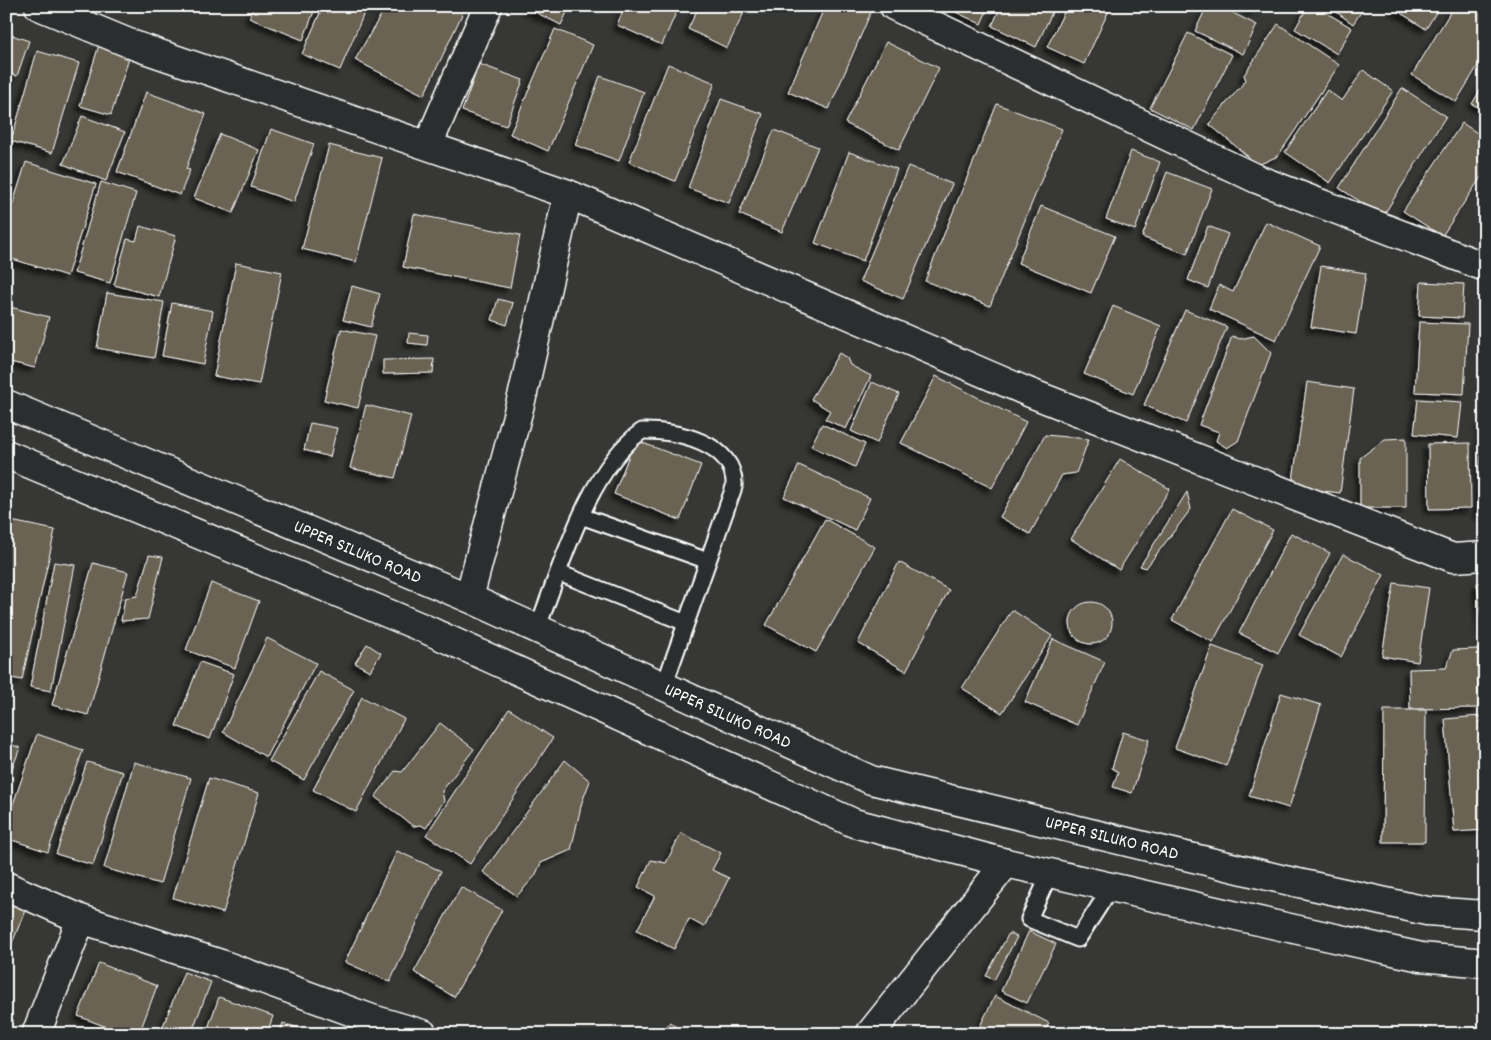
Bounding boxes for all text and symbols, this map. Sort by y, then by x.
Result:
street label: UPPER SILUKO ROAD [289,515,425,591]
street label: UPPER SILUKO ROAD [659,678,794,756]
street label: UPPER SILUKO ROAD [1042,811,1181,868]

